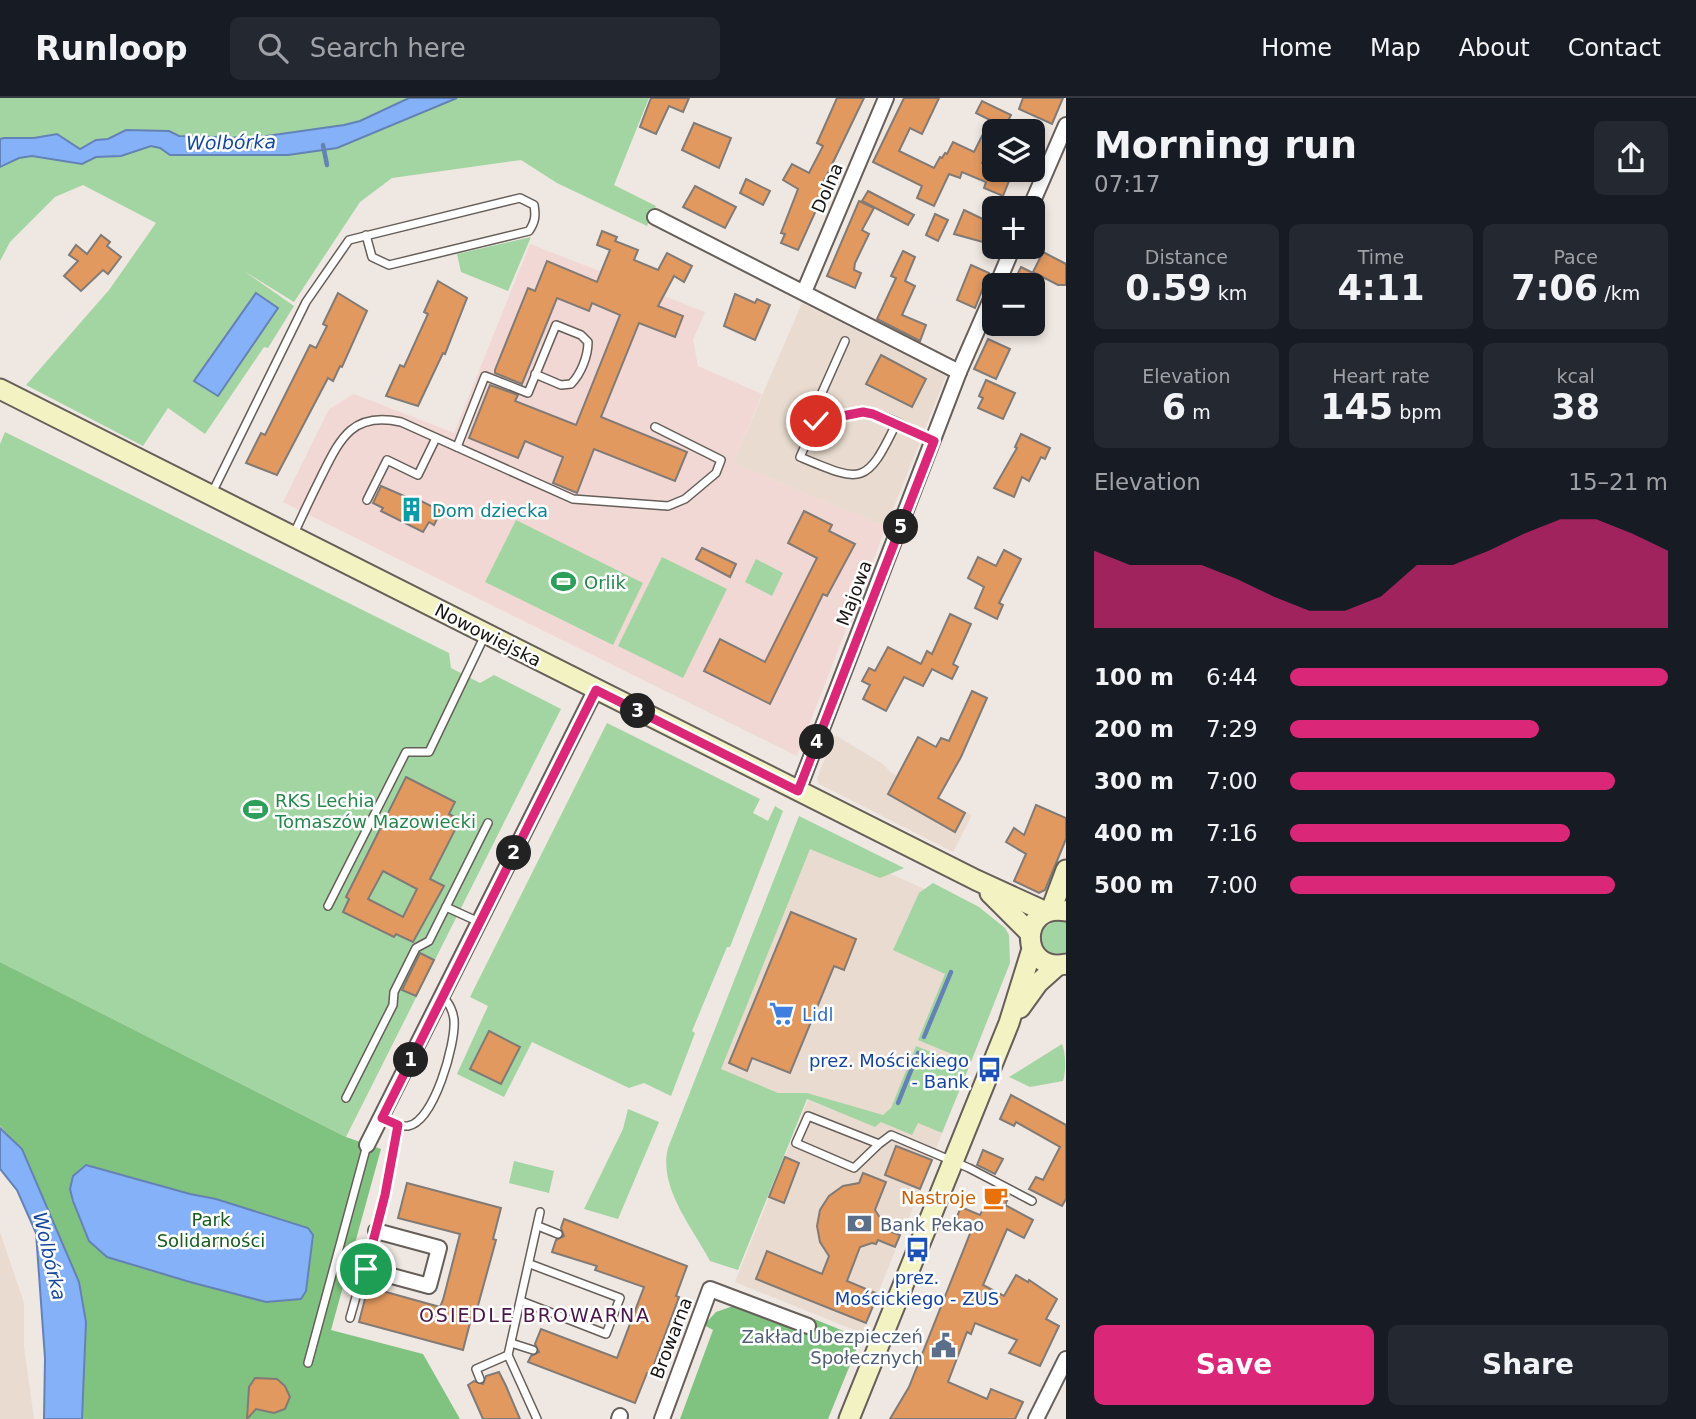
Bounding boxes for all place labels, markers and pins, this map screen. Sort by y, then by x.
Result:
pin [786,391,846,451]
building icon: Dom dziecka [398,496,426,524]
place label: Dom dziecka [432,500,548,521]
pin: 5 [884,510,918,544]
sports icon: Orlik [550,568,578,596]
place label: Orlik [584,572,627,593]
pin: 3 [620,694,656,728]
pin: 4 [800,724,834,760]
place label: RKS Lechia Tomaszów Mazowiecki [274,790,476,832]
sports icon: RKS Lechia Tomaszów Mazowiecki [241,796,269,824]
pin: 2 [496,836,532,870]
supermarket icon: Lidl [768,1000,796,1028]
place label: Lidl [802,1004,833,1025]
pin: 1 [394,1042,428,1077]
place label: prez. Mościckiego - Bank [809,1050,970,1092]
bus stop icon: prez. Mościckiego - Bank [975,1056,1003,1084]
cafe icon: Nastroje [982,1183,1010,1211]
place label: Nastroje [901,1187,976,1208]
bank icon: Bank Pekao [846,1210,874,1238]
place label: Bank Pekao [880,1214,984,1235]
bus stop icon: prez. Mościckiego - ZUS [903,1236,931,1264]
pin [336,1239,396,1299]
place label: prez. Mościckiego - ZUS [835,1267,999,1309]
place label: Zakład Ubezpieczeń Społecznych [741,1326,923,1368]
public building icon: Zakład Ubezpieczeń Społecznych [929,1332,957,1360]

